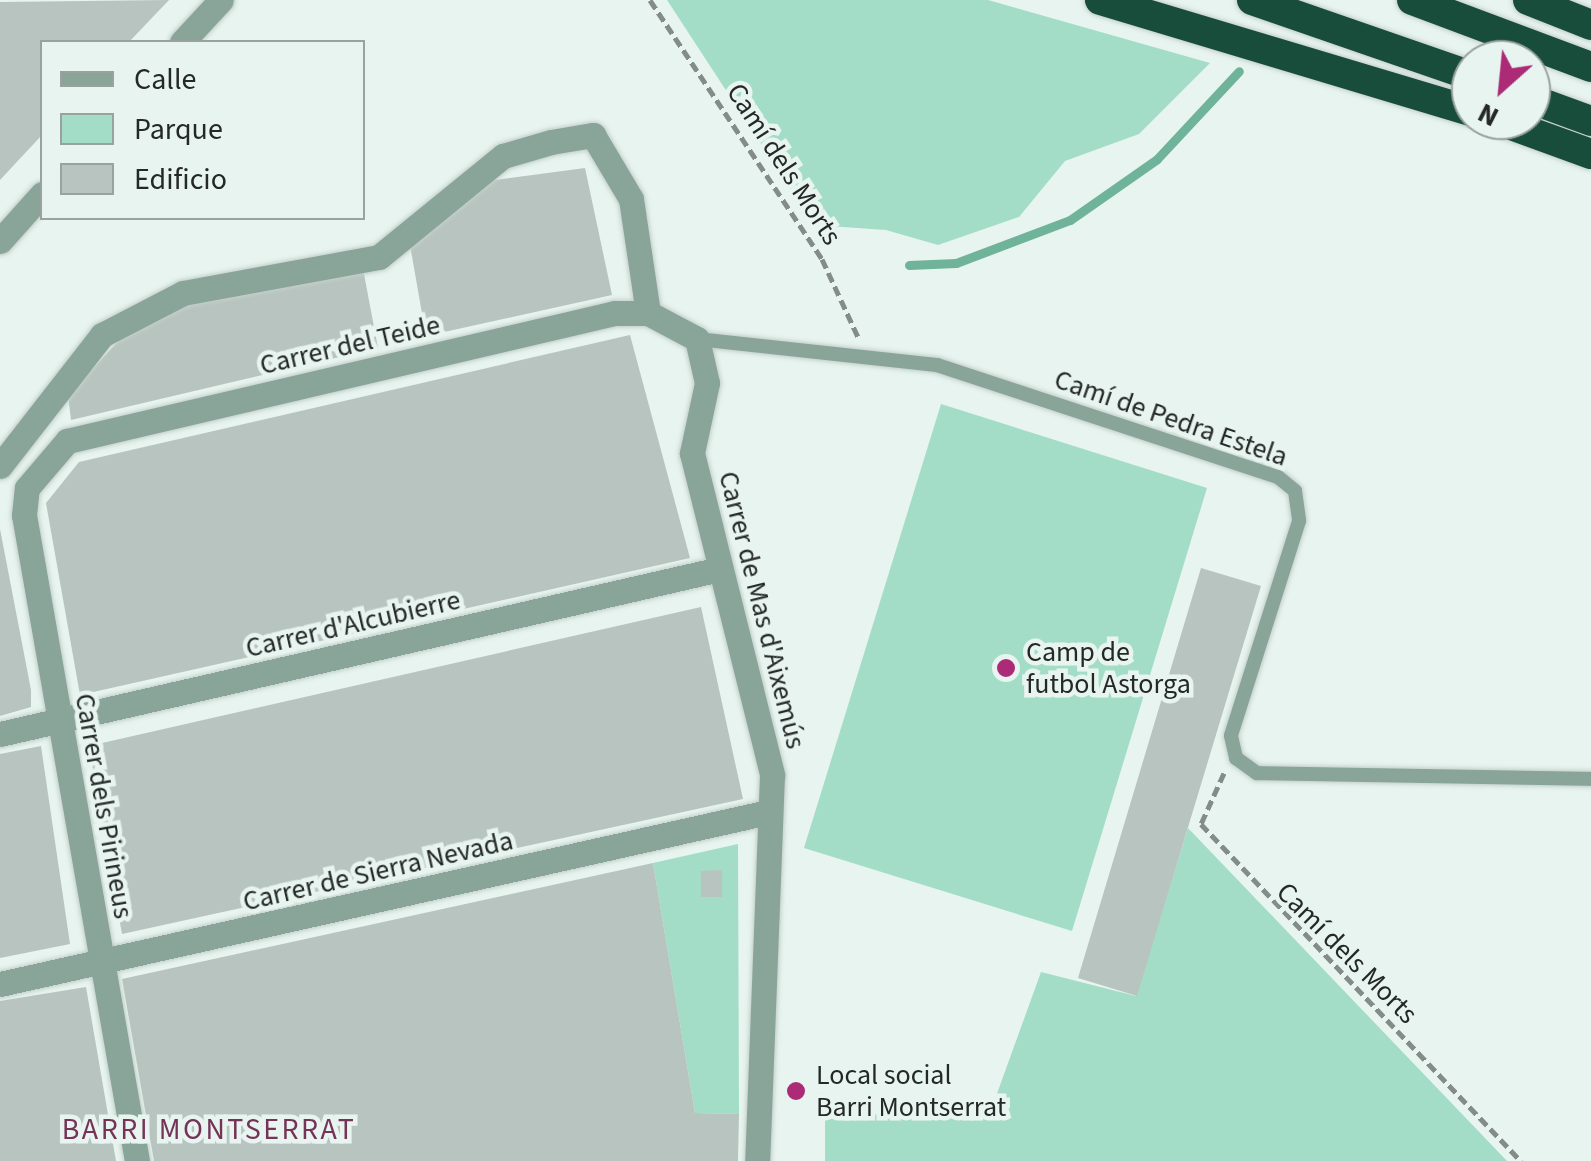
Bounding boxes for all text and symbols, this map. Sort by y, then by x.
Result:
legend [40,40,365,220]
north arrow [1451,40,1551,140]
text: Calle [134,58,196,101]
street label: Camí dels Morts [719,77,849,251]
text: N [1471,93,1506,137]
text: Parque [134,108,223,151]
text: Edificio [134,158,227,201]
street label: Carrer del Teide [257,308,443,382]
street label: Camí de Pedra Estela [1050,362,1292,474]
street label: Carrer de Mas d'Aixemús [711,468,813,752]
street label: Carrer d'Alcubierre [242,583,464,665]
place label: Camp de futbol Astorga [1026,635,1191,701]
marker: Camp de futbol Astorga [995,657,1017,679]
street label: Carrer dels Pirineus [68,691,140,921]
street label: Carrer de Sierra Nevada [240,824,516,918]
street label: Camí dels Morts [1269,875,1425,1031]
place label: Local social Barri Montserrat [816,1058,1006,1124]
marker: Local social Barri Montserrat [785,1080,807,1102]
district label: BARRI MONTSERRAT [62,1112,356,1148]

